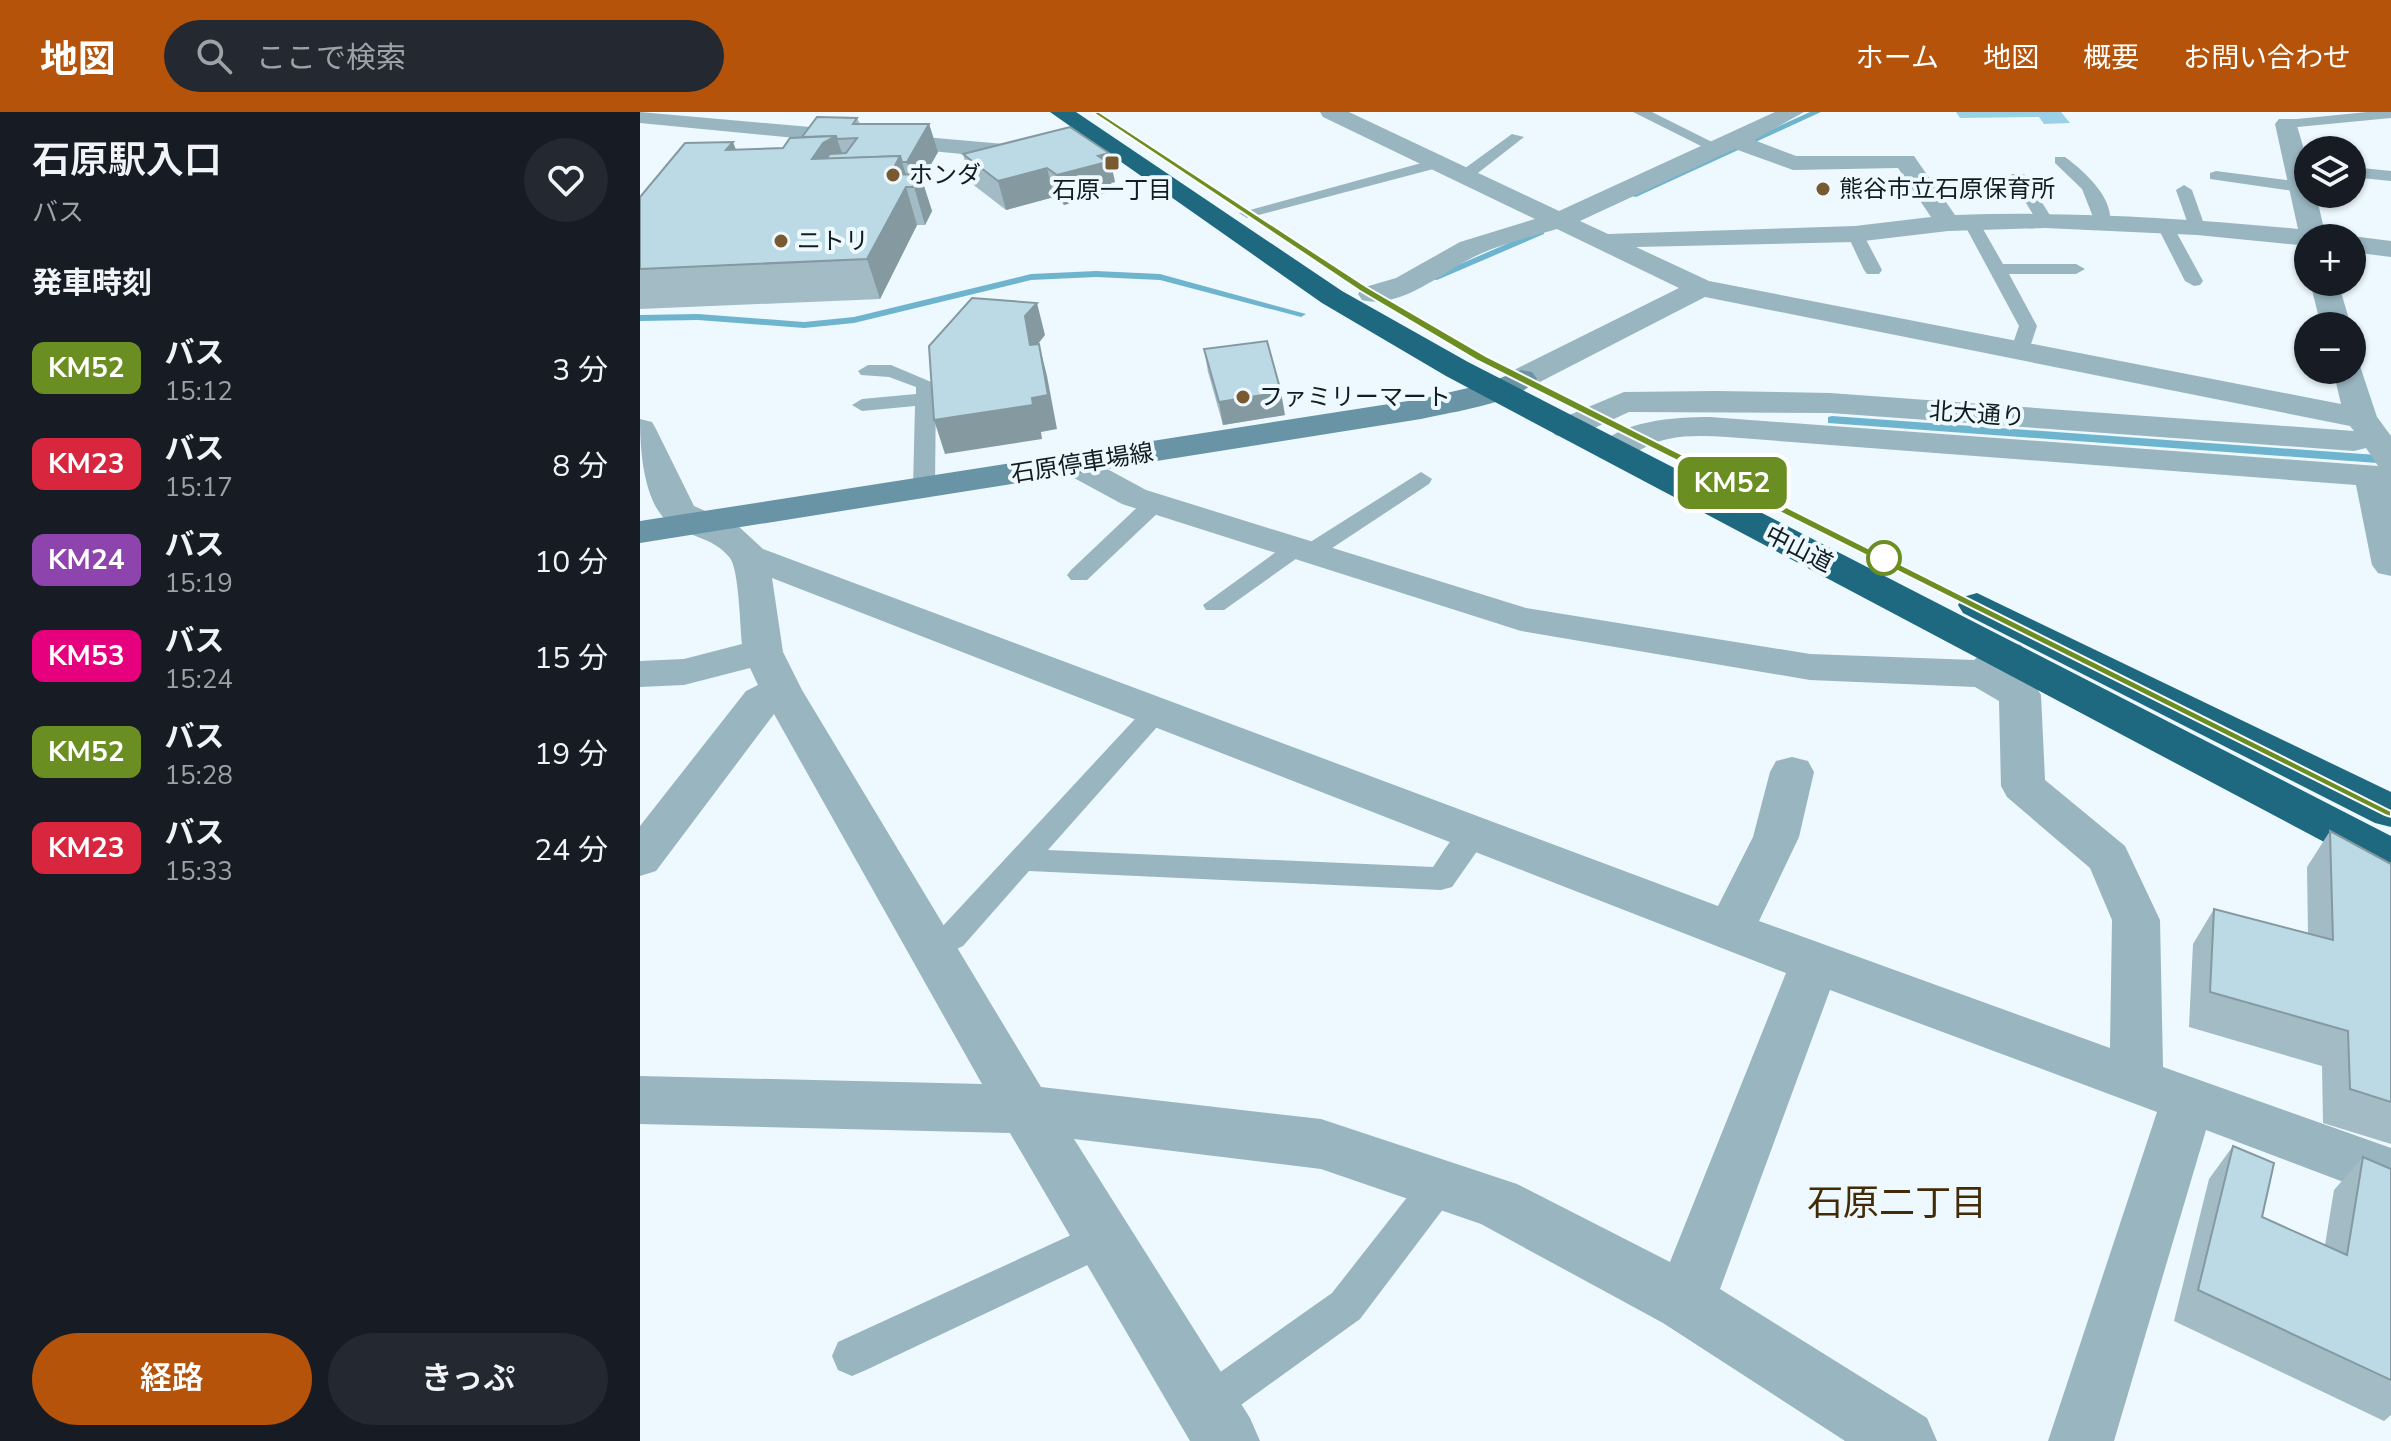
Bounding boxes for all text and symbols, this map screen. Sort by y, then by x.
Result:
search box [164,20,724,92]
text: 地図 [40,34,116,85]
icon: search [192,34,236,78]
text: ここで検索 [256,38,406,79]
text: ホーム [1856,39,1939,77]
text: 地図 [1983,39,2039,77]
text: 概要 [2083,39,2139,77]
text: お問い合わせ [2183,39,2351,77]
text: 石原駅入口 [32,135,222,186]
map controls [2294,136,2366,384]
button: layers [2294,136,2366,208]
button: heart [524,138,608,222]
marker: 石原一丁目 [1103,154,1121,172]
place label: ホンダ [909,159,981,191]
marker: ホンダ [884,166,902,184]
place label: 熊谷市立石原保育所 [1839,173,2055,205]
place label: 石原一丁目 [1052,174,1172,206]
marker: 熊谷市立石原保育所 [1814,180,1832,198]
text: バス [32,195,84,230]
button: + [2294,224,2366,296]
place label: ニトリ [797,225,869,257]
marker: ニトリ [772,232,790,250]
text: 発車時刻 [32,263,152,304]
button: − [2294,312,2366,384]
text: バス [165,333,225,374]
text: KM52 [48,349,125,387]
text: 3 分 [552,350,608,391]
text: 15:12 [165,374,233,409]
place label: ファミリーマート [1259,381,1451,413]
marker: ファミリーマート [1234,388,1252,406]
street label: 北大通り [1928,395,2026,433]
text: バス [165,429,225,470]
street label: 石原停車場線 [1008,436,1156,490]
text: KM23 [48,445,125,483]
text: 8 分 [552,446,608,487]
line badge: KM52 [1676,457,1788,509]
text: KM52 [1694,464,1770,502]
text: 15:17 [165,470,233,505]
street label: 中山道 [1760,518,1838,580]
text: バス [165,525,225,566]
text: KM24 [48,541,125,579]
unlabelled marker [1867,541,1901,575]
text: 10 分 [534,542,608,583]
text: 15:19 [165,566,233,601]
text: バス [165,621,225,662]
text: KM53 [48,637,125,675]
text: 15 分 [534,638,608,679]
text: 15:24 [165,662,233,697]
text: バス [165,717,225,758]
text: KM52 [48,733,125,771]
text: 19 分 [534,734,608,775]
text: 15:28 [165,758,233,793]
text: バス [165,813,225,854]
text: KM23 [48,829,125,867]
text: 24 分 [534,830,608,871]
text: 15:33 [165,854,233,889]
district label: 石原二丁目 [1807,1179,1987,1228]
button: 経路 [32,1333,312,1425]
button: きっぷ [328,1333,608,1425]

